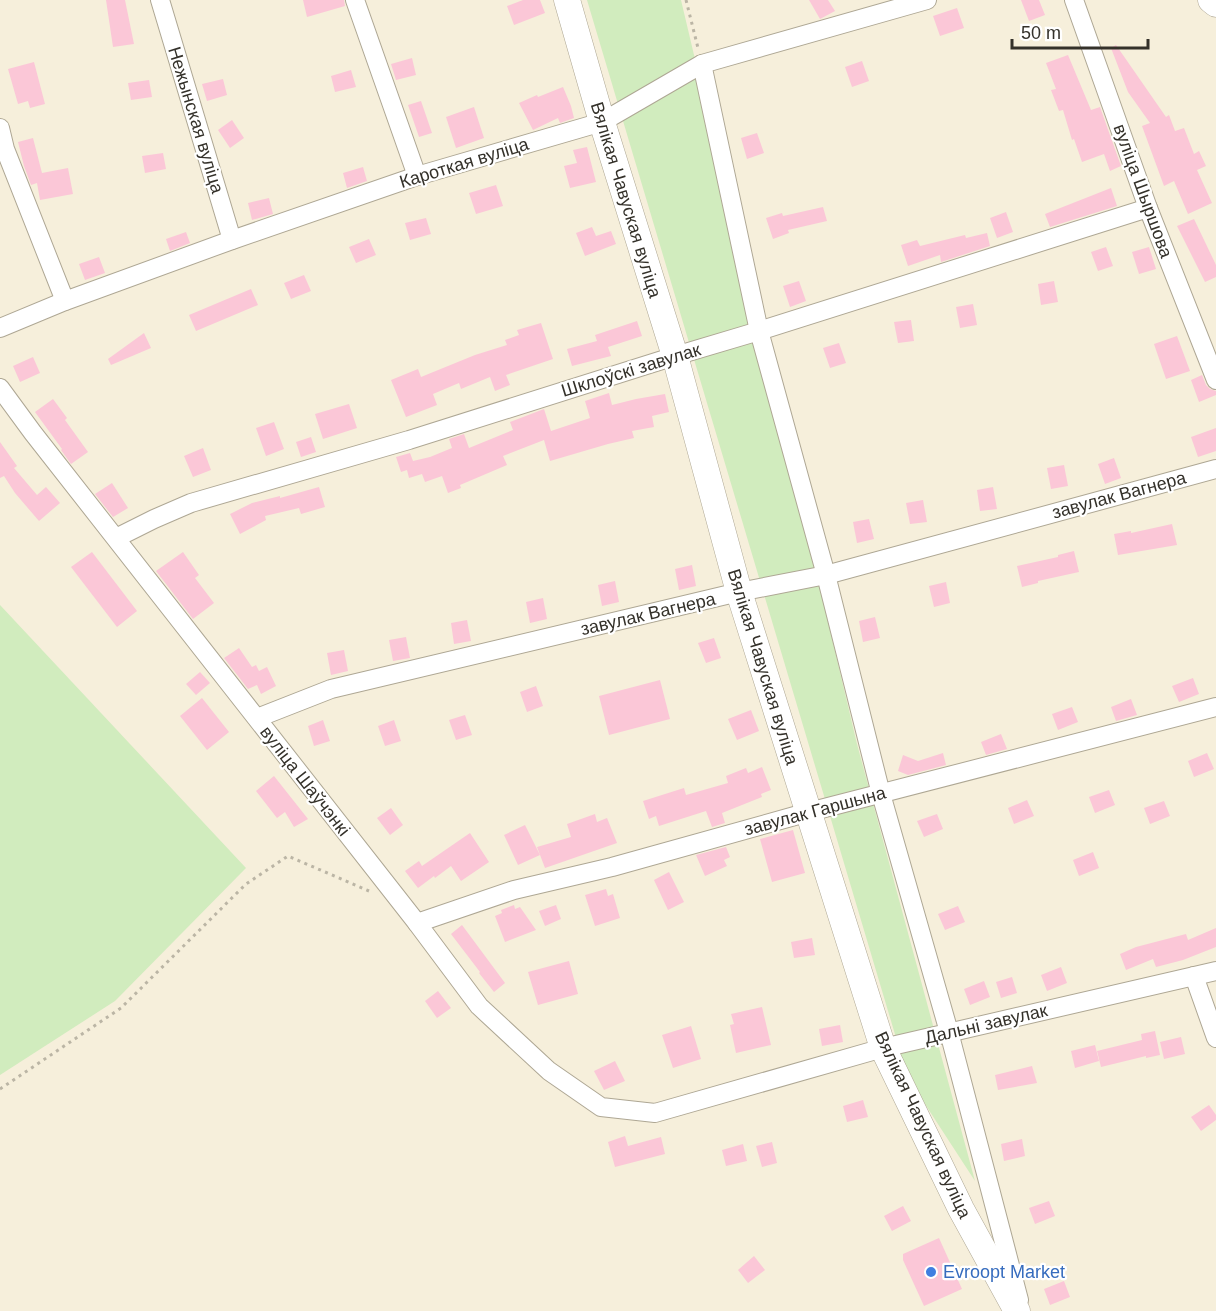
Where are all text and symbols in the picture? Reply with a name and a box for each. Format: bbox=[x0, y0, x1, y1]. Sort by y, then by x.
scale bar bbox=[1012, 12, 1148, 50]
text: 50 m bbox=[1021, 23, 1061, 43]
street label: Нежынская вуліца bbox=[164, 44, 228, 197]
street label: Вялікая Чавуская вуліца bbox=[587, 100, 666, 301]
street label: вуліца Шыршова bbox=[1110, 121, 1177, 262]
street label: Кароткая вуліца bbox=[397, 134, 532, 192]
street label: Шклоўскі завулак bbox=[559, 339, 703, 401]
street label: завулак Вагнера bbox=[1050, 467, 1189, 523]
street label: Вялікая Чавуская вуліца bbox=[724, 567, 803, 768]
street label: завулак Вагнера bbox=[579, 589, 718, 639]
street label: вуліца Шаўчэнкі bbox=[256, 722, 354, 840]
street label: завулак Гаршына bbox=[742, 782, 889, 839]
street label: Дальні завулак bbox=[923, 1000, 1049, 1048]
street label: Вялікая Чавуская вуліца bbox=[871, 1028, 976, 1222]
place label: Evroopt Market bbox=[943, 1262, 1065, 1282]
marker: Evroopt Market bbox=[924, 1265, 938, 1279]

